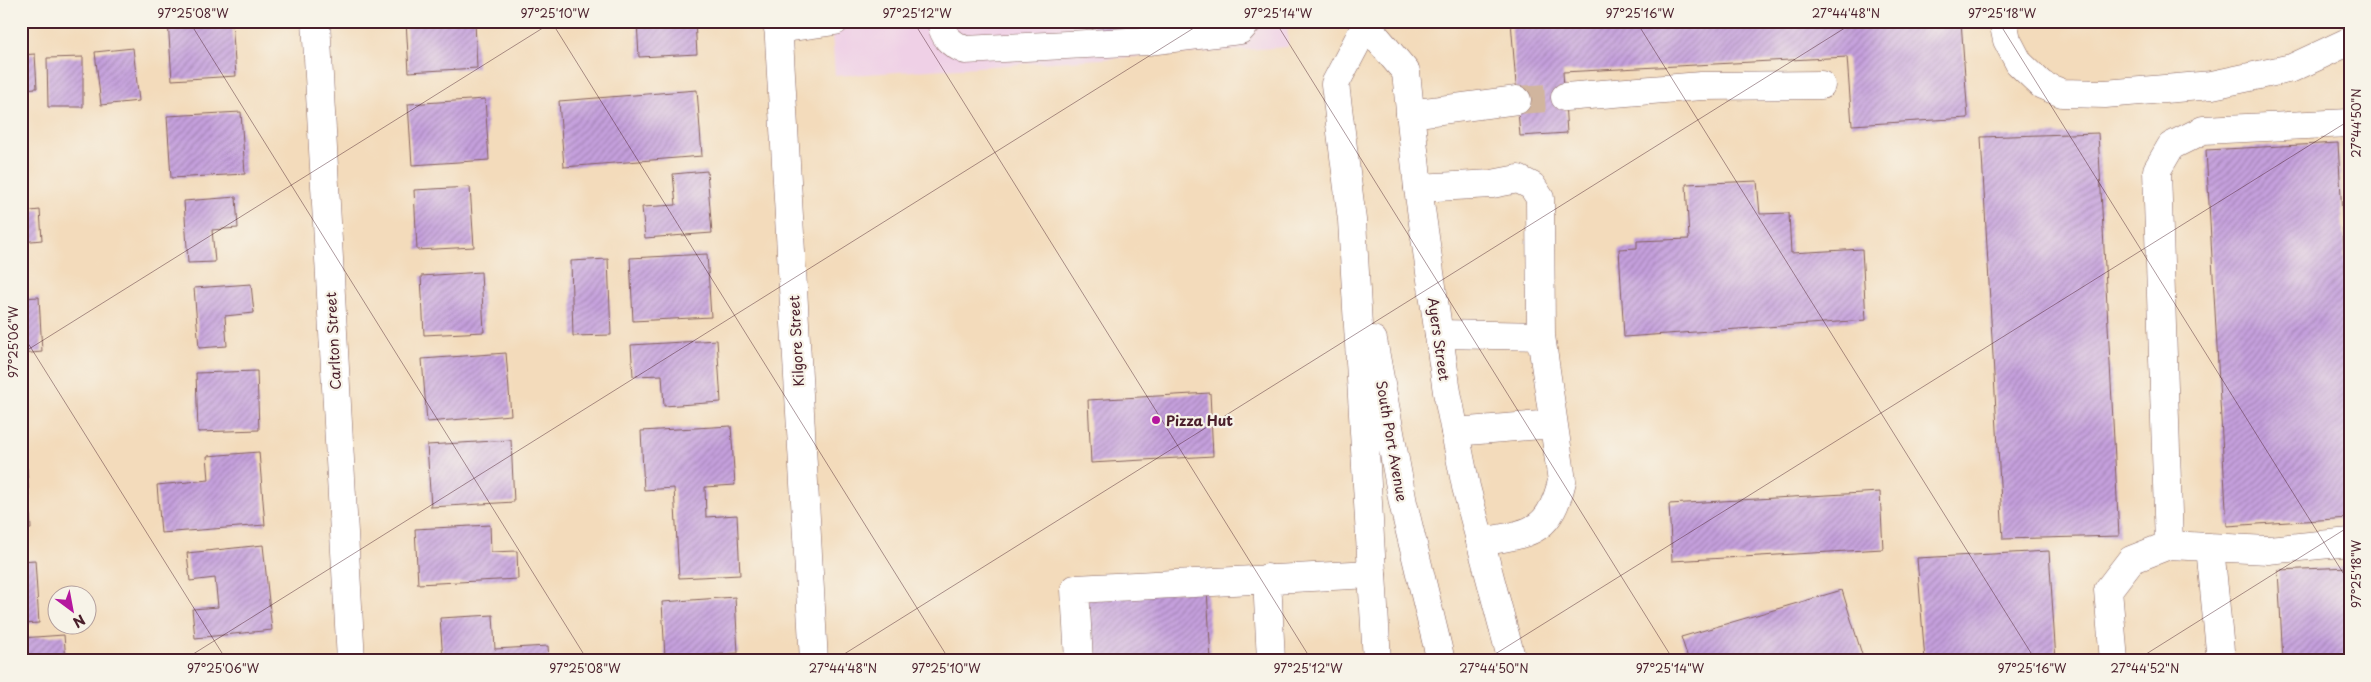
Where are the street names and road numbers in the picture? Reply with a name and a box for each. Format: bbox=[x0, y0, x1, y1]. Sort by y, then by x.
street label: Carlton Street bbox=[320, 291, 346, 390]
street label: Kilgore Street bbox=[783, 295, 809, 387]
street label: Ayers Street bbox=[1423, 296, 1455, 382]
street label: South Port Avenue bbox=[1371, 379, 1413, 503]

